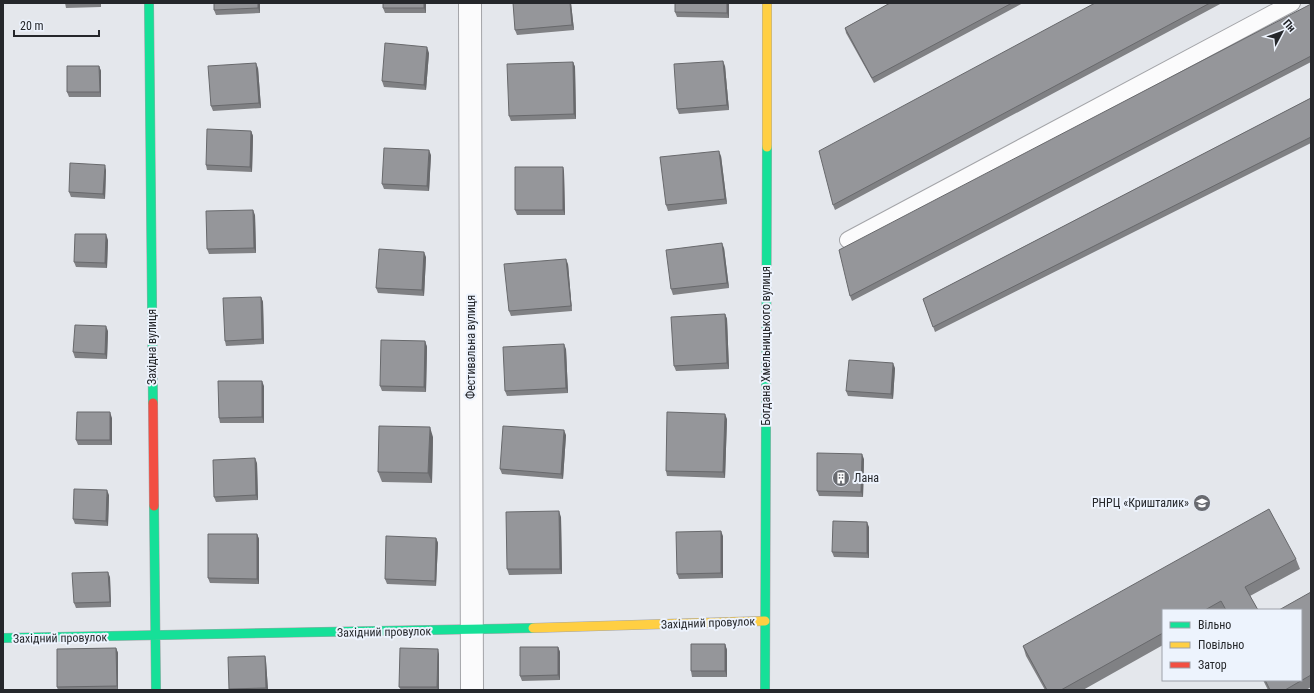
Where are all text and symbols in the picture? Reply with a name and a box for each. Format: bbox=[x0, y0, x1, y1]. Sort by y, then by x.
scale bar bbox=[14, 12, 99, 38]
north arrow bbox=[1262, 12, 1302, 52]
text: Пн bbox=[1280, 17, 1298, 35]
text: 20 m bbox=[20, 19, 44, 33]
street label: Богдана Хмельницького вулиця bbox=[759, 266, 773, 426]
street label: Фестивальна вулиця bbox=[464, 295, 478, 399]
street label: Західна вулиця bbox=[145, 309, 159, 385]
building icon: Лана bbox=[831, 468, 851, 488]
place label: Лана bbox=[854, 471, 879, 485]
school or university icon: РНРЦ «Кришталик» bbox=[1192, 493, 1212, 513]
place label: РНРЦ «Кришталик» bbox=[1092, 496, 1189, 510]
legend bbox=[1162, 609, 1302, 681]
street label: Західний провулок bbox=[661, 614, 756, 632]
text: Вільно bbox=[1198, 618, 1231, 632]
street label: Західний провулок bbox=[337, 624, 431, 640]
street label: Західний провулок bbox=[13, 630, 107, 646]
text: Повільно bbox=[1198, 638, 1244, 652]
text: Затор bbox=[1198, 658, 1227, 672]

